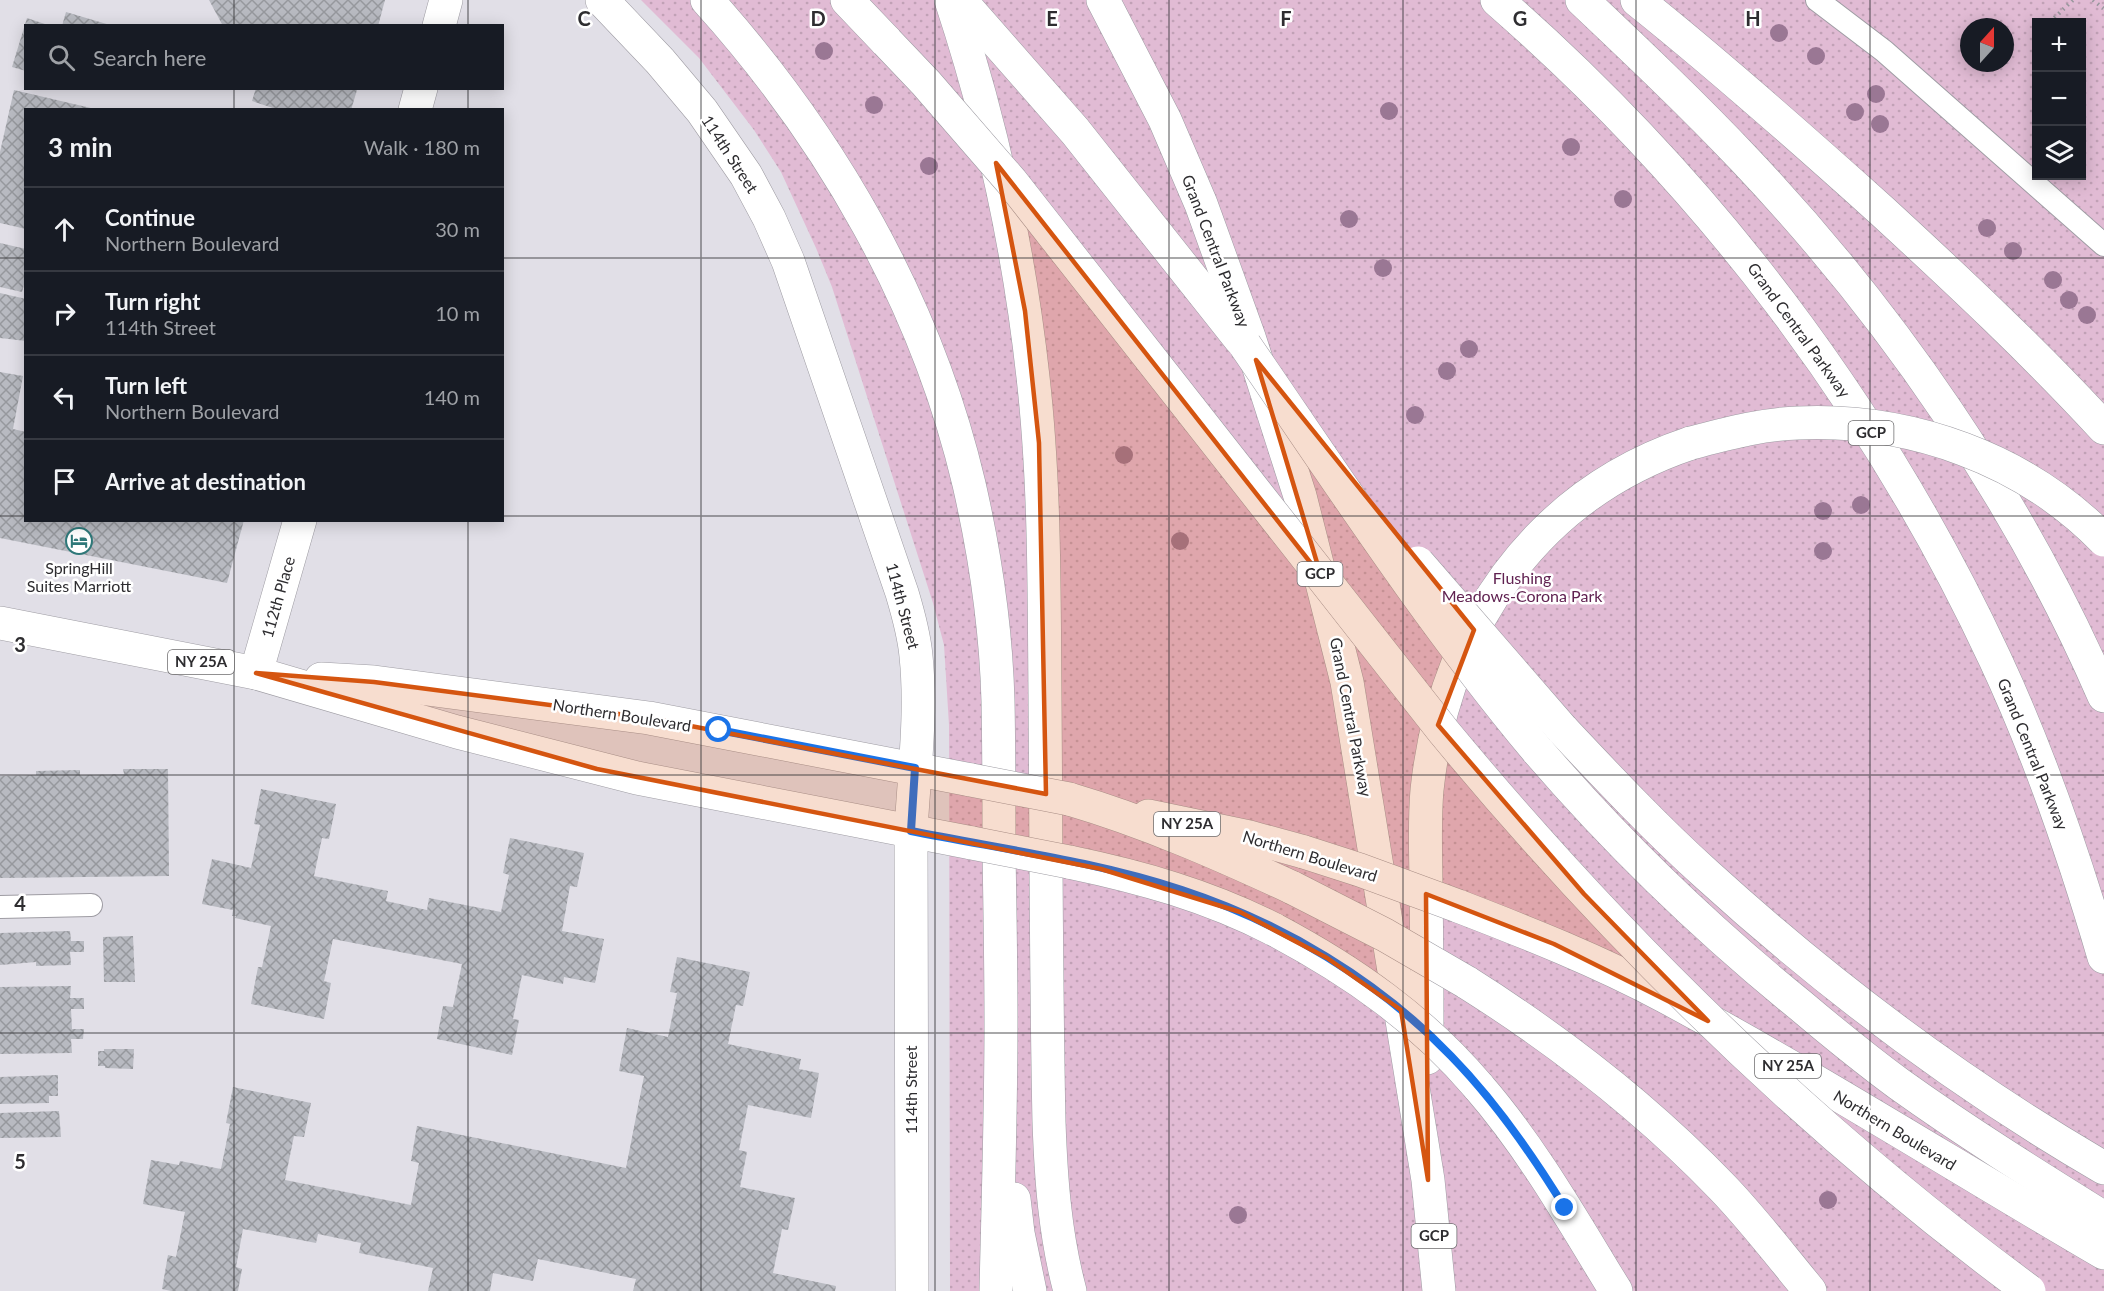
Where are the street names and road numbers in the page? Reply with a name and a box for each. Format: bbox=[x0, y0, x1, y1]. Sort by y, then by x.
street label: 114th Street bbox=[698, 111, 763, 196]
street label: Grand Central Parkway bbox=[1179, 172, 1255, 331]
street label: Grand Central Parkway bbox=[1744, 259, 1855, 401]
road number: GCP bbox=[1848, 421, 1894, 445]
street label: 112th Place bbox=[257, 554, 298, 640]
street label: 114th Street bbox=[883, 561, 924, 651]
road number: GCP bbox=[1298, 562, 1342, 586]
street label: Grand Central Parkway bbox=[1327, 636, 1376, 799]
road number: NY 25A bbox=[168, 650, 234, 674]
street label: Grand Central Parkway bbox=[1994, 675, 2073, 833]
street label: Northern Boulevard bbox=[552, 694, 693, 735]
road number: NY 25A bbox=[1154, 812, 1220, 836]
street label: Northern Boulevard bbox=[1241, 826, 1380, 885]
street label: 114th Street bbox=[901, 1045, 920, 1134]
road number: NY 25A bbox=[1755, 1054, 1821, 1078]
street label: Northern Boulevard bbox=[1831, 1085, 1960, 1174]
road number: GCP bbox=[1412, 1224, 1456, 1248]

